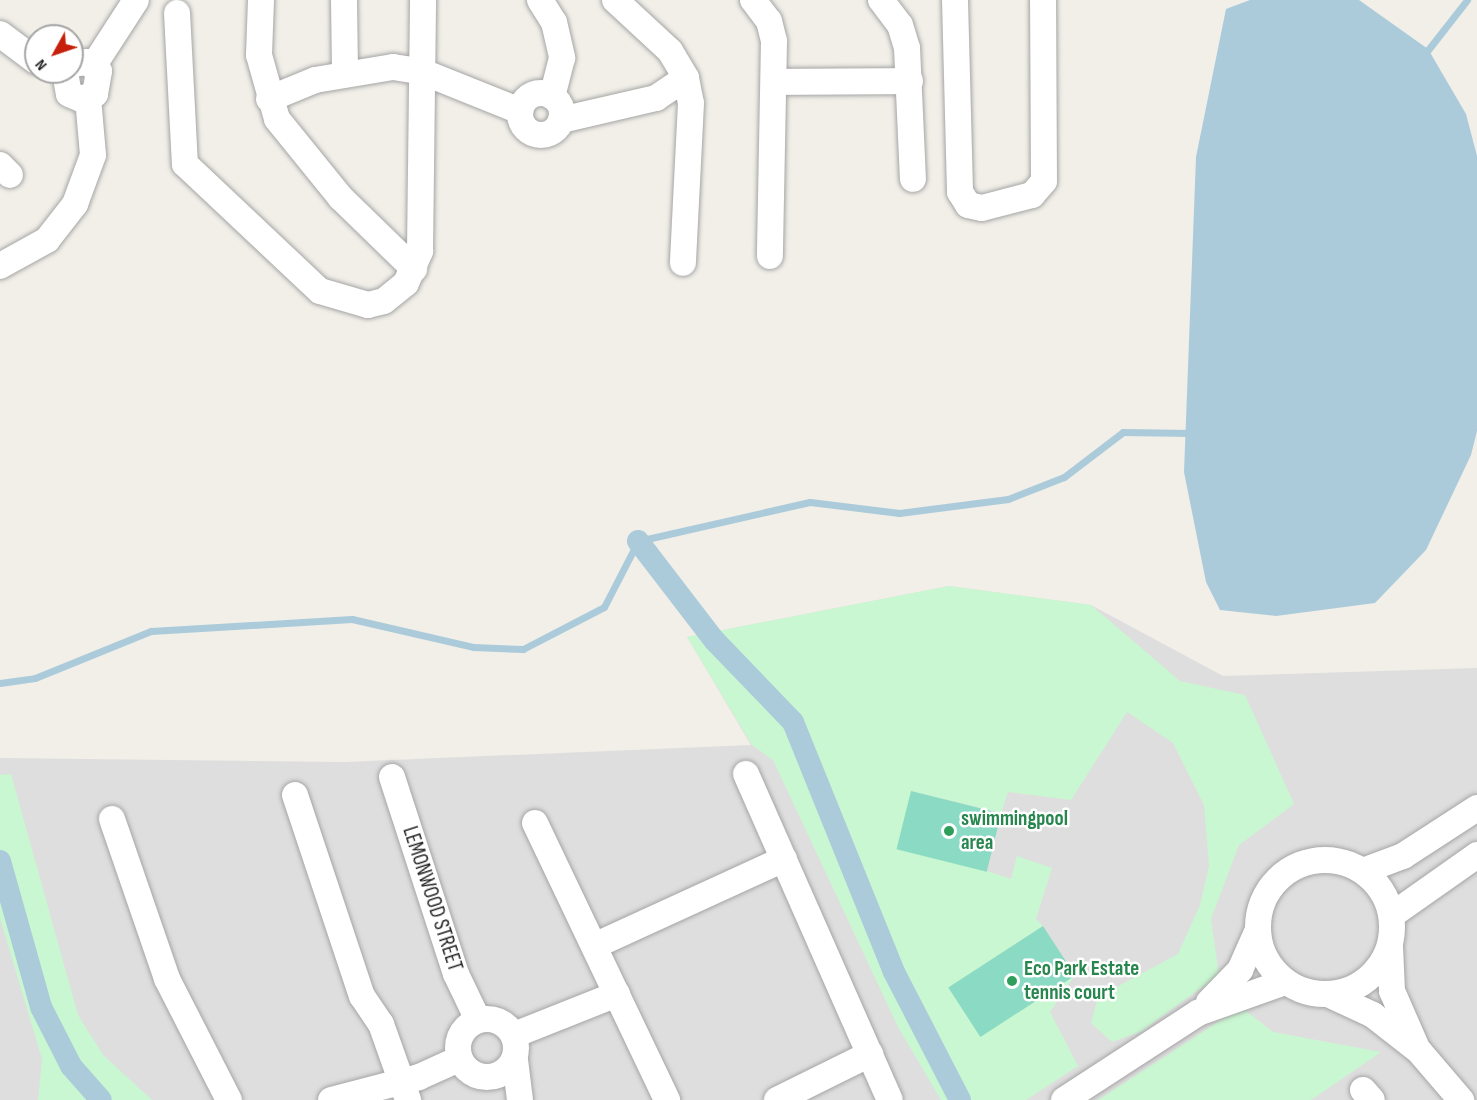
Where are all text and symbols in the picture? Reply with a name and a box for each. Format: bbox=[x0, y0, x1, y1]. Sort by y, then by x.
north arrow bbox=[24, 24, 84, 84]
text: N bbox=[31, 55, 51, 74]
place label: swimmingpool area bbox=[961, 806, 1068, 856]
street label: LEMONWOOD STREET bbox=[397, 823, 467, 975]
marker: swimmingpool area bbox=[942, 824, 956, 838]
place label: Eco Park Estate tennis court bbox=[1024, 956, 1139, 1006]
marker: Eco Park Estate tennis court bbox=[1005, 974, 1019, 988]

